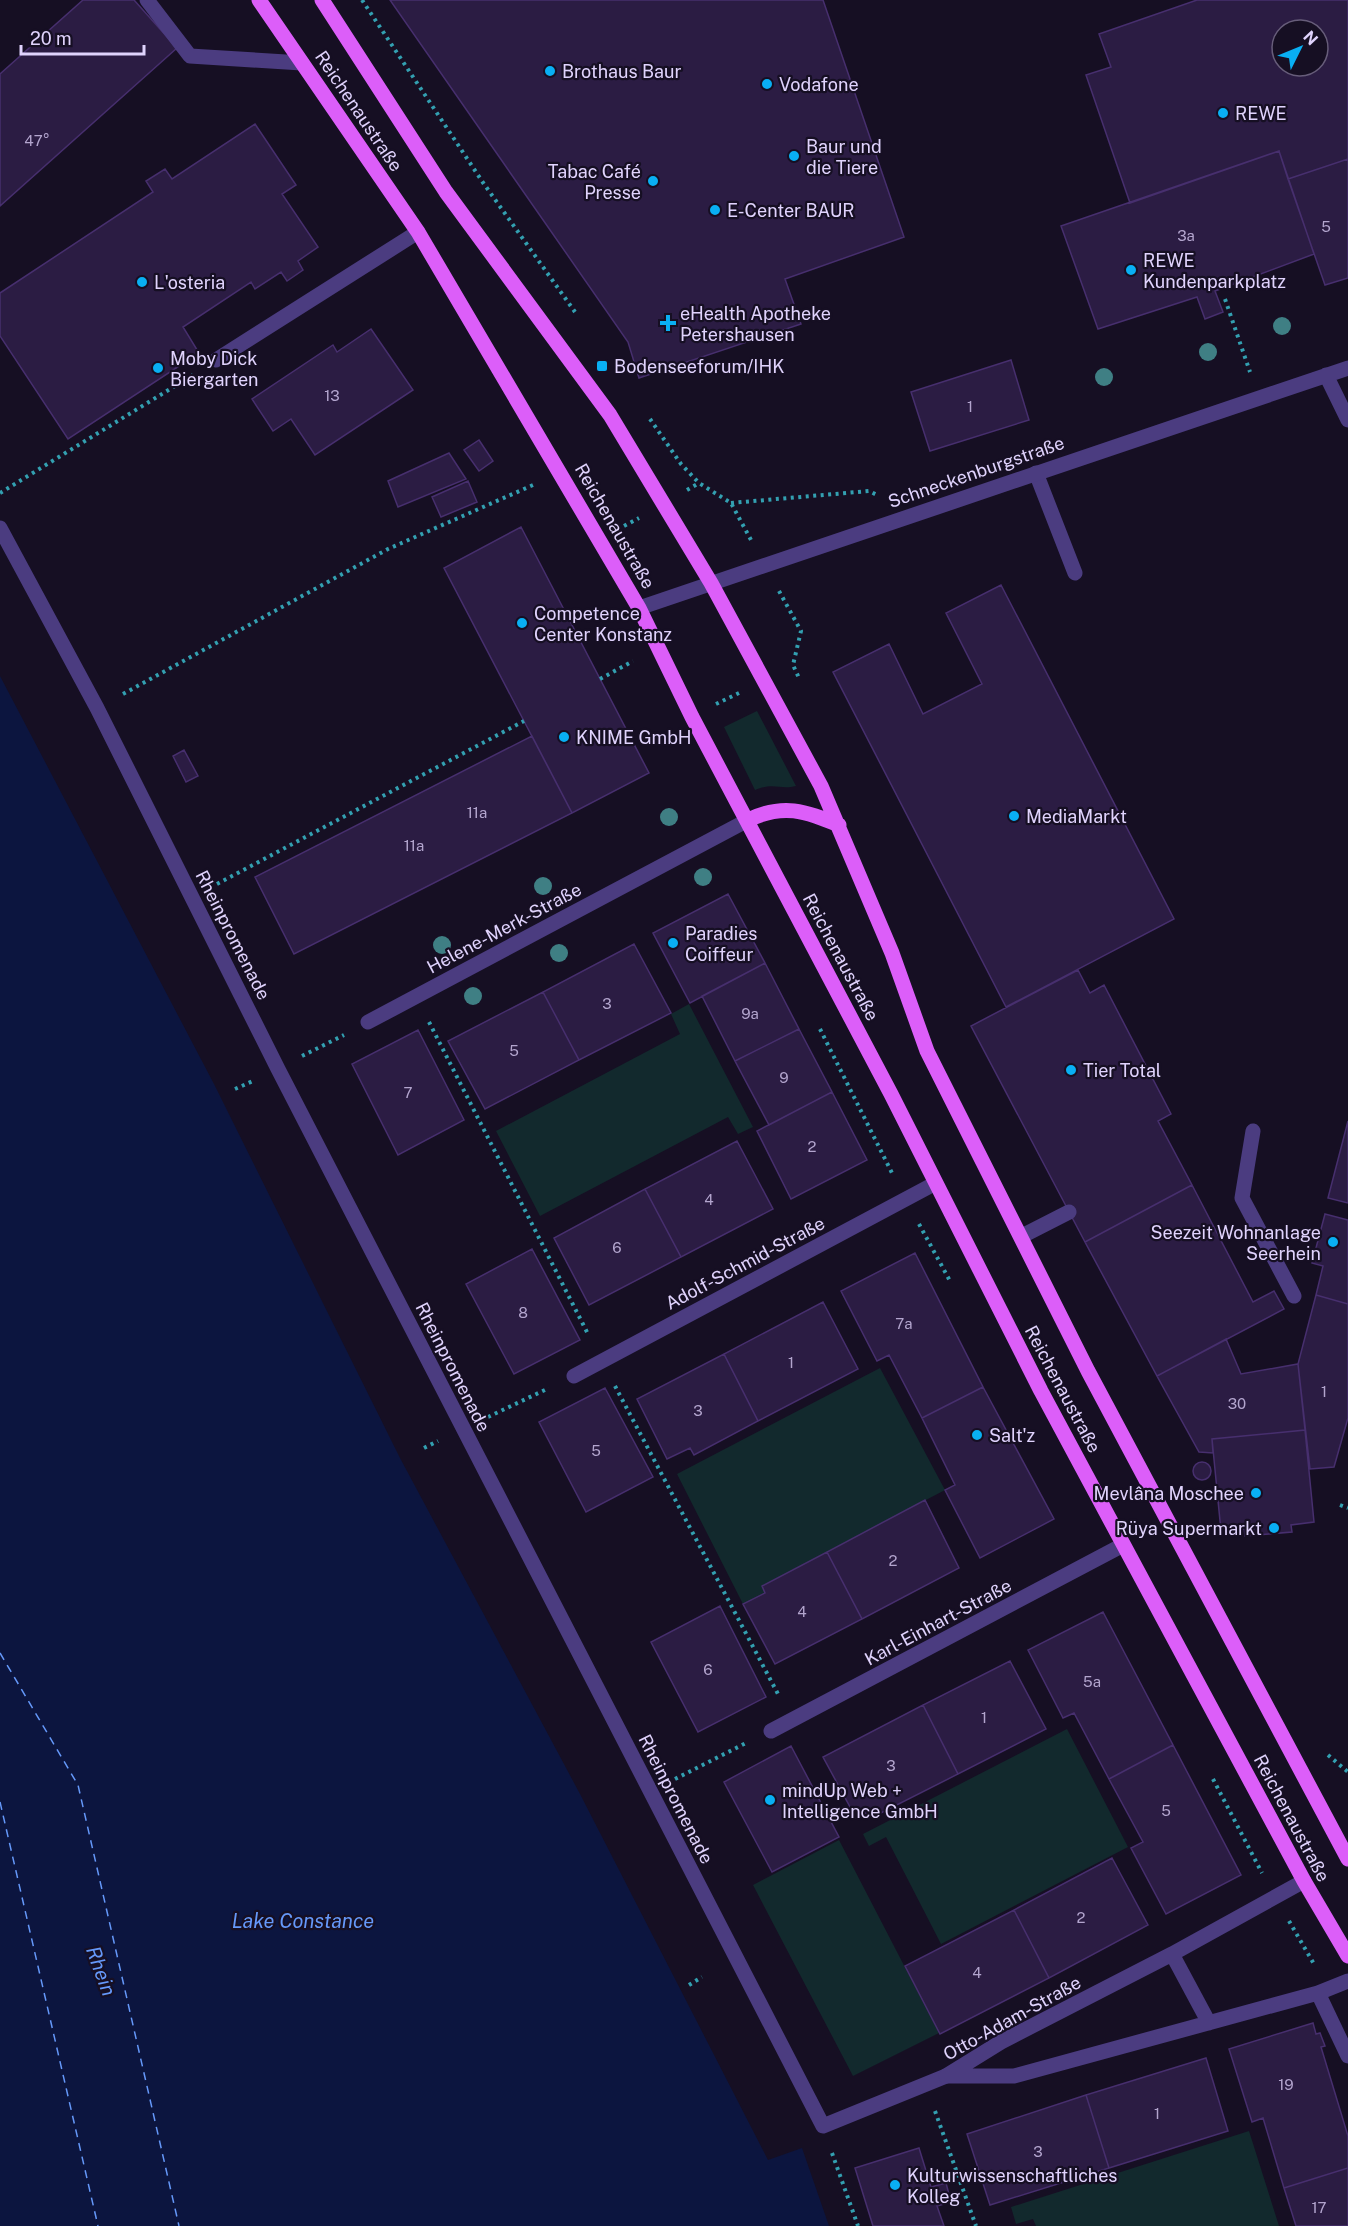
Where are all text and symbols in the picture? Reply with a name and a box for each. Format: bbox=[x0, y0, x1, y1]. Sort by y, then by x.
scale bar bbox=[21, 18, 144, 56]
north arrow bbox=[1270, 18, 1330, 78]
text: N bbox=[1299, 27, 1322, 49]
text: 20 m bbox=[30, 28, 72, 49]
street label: Reichenaustraße bbox=[311, 47, 407, 175]
place label: Brothaus Baur bbox=[562, 61, 682, 82]
marker: Brothaus Baur bbox=[543, 64, 557, 78]
place label: Vodafone bbox=[779, 74, 859, 95]
marker: Vodafone bbox=[760, 77, 774, 91]
place label: REWE bbox=[1235, 103, 1287, 124]
marker: REWE bbox=[1216, 106, 1230, 120]
house number: 47° bbox=[24, 132, 50, 149]
place label: Baur und die Tiere bbox=[806, 136, 882, 178]
marker: Baur und die Tiere bbox=[787, 149, 801, 163]
place label: Tabac Café Presse bbox=[548, 161, 641, 203]
marker: Tabac Café Presse bbox=[646, 174, 660, 188]
place label: E-Center BAUR bbox=[727, 200, 854, 221]
marker: E-Center BAUR bbox=[708, 203, 722, 217]
house number: 5 bbox=[1321, 218, 1331, 235]
house number: 3a bbox=[1177, 227, 1195, 244]
place label: REWE Kundenparkplatz bbox=[1143, 250, 1286, 292]
marker: REWE Kundenparkplatz bbox=[1124, 263, 1138, 277]
place label: L'osteria bbox=[154, 272, 225, 293]
marker: L'osteria bbox=[135, 275, 149, 289]
place label: eHealth Apotheke Petershausen bbox=[680, 303, 831, 345]
marker: eHealth Apotheke Petershausen bbox=[661, 316, 675, 330]
place label: Moby Dick Biergarten bbox=[170, 348, 258, 390]
place label: Bodenseeforum/IHK bbox=[614, 356, 785, 377]
marker: Bodenseeforum/IHK bbox=[595, 359, 609, 373]
marker: Moby Dick Biergarten bbox=[151, 361, 165, 375]
house number: 13 bbox=[324, 387, 340, 404]
house number: 1 bbox=[967, 398, 973, 415]
street label: Schneckenburgstraße bbox=[885, 432, 1067, 512]
street label: Reichenaustraße bbox=[571, 460, 659, 592]
place label: Competence Center Konstanz bbox=[534, 603, 672, 645]
marker: Competence Center Konstanz bbox=[515, 616, 529, 630]
place label: KNIME GmbH bbox=[576, 727, 692, 748]
marker: KNIME GmbH bbox=[557, 730, 571, 744]
house number: 11a bbox=[467, 804, 487, 821]
place label: MediaMarkt bbox=[1026, 806, 1127, 827]
marker: MediaMarkt bbox=[1007, 809, 1021, 823]
house number: 11a bbox=[404, 837, 424, 854]
street label: Rheinpromenade bbox=[191, 867, 275, 1003]
street label: Helene-Merk-Straße bbox=[423, 878, 585, 978]
street label: Reichenaustraße bbox=[799, 890, 883, 1024]
place label: Paradies Coiffeur bbox=[685, 923, 757, 965]
marker: Paradies Coiffeur bbox=[666, 936, 680, 950]
house number: 3 bbox=[602, 995, 612, 1012]
house number: 9a bbox=[741, 1005, 759, 1022]
house number: 5 bbox=[509, 1042, 519, 1059]
place label: Tier Total bbox=[1083, 1060, 1161, 1081]
marker: Tier Total bbox=[1064, 1063, 1078, 1077]
house number: 9 bbox=[779, 1069, 789, 1086]
house number: 7 bbox=[403, 1084, 413, 1101]
house number: 2 bbox=[808, 1138, 817, 1155]
house number: 4 bbox=[704, 1191, 714, 1208]
street label: Adolf-Schmid-Straße bbox=[662, 1212, 828, 1314]
place label: Seezeit Wohnanlage Seerhein bbox=[1151, 1222, 1321, 1264]
marker: Seezeit Wohnanlage Seerhein bbox=[1326, 1235, 1340, 1249]
house number: 6 bbox=[612, 1239, 622, 1256]
street label: Rheinpromenade bbox=[411, 1299, 495, 1435]
house number: 8 bbox=[518, 1304, 528, 1321]
house number: 7a bbox=[895, 1315, 913, 1332]
street label: Reichenaustraße bbox=[1021, 1322, 1105, 1456]
house number: 1 bbox=[788, 1354, 794, 1371]
house number: 1 bbox=[1321, 1383, 1327, 1400]
house number: 30 bbox=[1228, 1395, 1246, 1412]
house number: 3 bbox=[693, 1402, 703, 1419]
place label: Salt'z bbox=[989, 1425, 1035, 1446]
marker: Salt'z bbox=[970, 1428, 984, 1442]
house number: 5 bbox=[591, 1442, 601, 1459]
place label: Mevlâna Moschee bbox=[1094, 1483, 1244, 1504]
marker: Mevlâna Moschee bbox=[1249, 1486, 1263, 1500]
place label: Rüya Supermarkt bbox=[1116, 1518, 1262, 1539]
marker: Rüya Supermarkt bbox=[1267, 1521, 1281, 1535]
house number: 2 bbox=[889, 1552, 898, 1569]
street label: Karl-Einhart-Straße bbox=[861, 1574, 1015, 1670]
house number: 4 bbox=[797, 1603, 807, 1620]
house number: 6 bbox=[703, 1661, 713, 1678]
house number: 5a bbox=[1083, 1673, 1101, 1690]
house number: 1 bbox=[981, 1709, 987, 1726]
street label: Rheinpromenade bbox=[634, 1731, 718, 1867]
street label: Reichenaustraße bbox=[1250, 1751, 1334, 1885]
house number: 3 bbox=[886, 1757, 896, 1774]
place label: mindUp Web + Intelligence GmbH bbox=[782, 1780, 938, 1822]
marker: mindUp Web + Intelligence GmbH bbox=[763, 1793, 777, 1807]
house number: 5 bbox=[1161, 1802, 1171, 1819]
water label: Lake Constance bbox=[232, 1909, 374, 1933]
house number: 2 bbox=[1077, 1909, 1086, 1926]
water label: Rhein bbox=[81, 1943, 121, 1999]
house number: 4 bbox=[972, 1964, 982, 1981]
street label: Otto-Adam-Straße bbox=[940, 1971, 1084, 2065]
house number: 19 bbox=[1278, 2076, 1294, 2093]
house number: 1 bbox=[1154, 2105, 1160, 2122]
house number: 3 bbox=[1033, 2143, 1043, 2160]
place label: Kulturwissenschaftliches Kolleg bbox=[907, 2165, 1117, 2207]
marker: Kulturwissenschaftliches Kolleg bbox=[888, 2178, 902, 2192]
house number: 17 bbox=[1311, 2199, 1327, 2216]

